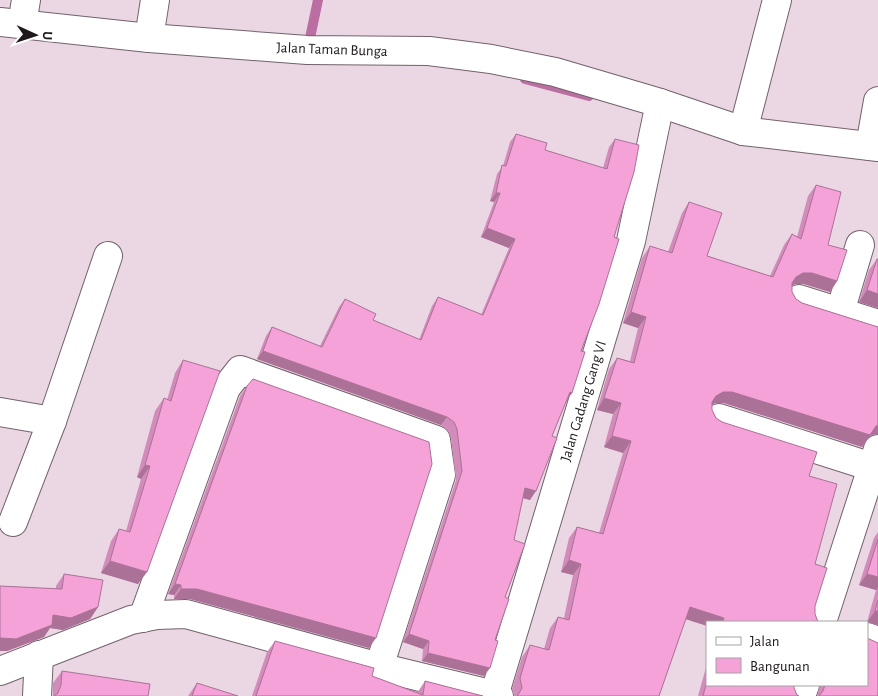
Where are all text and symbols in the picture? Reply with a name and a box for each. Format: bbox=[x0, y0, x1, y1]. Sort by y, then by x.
north arrow bbox=[10, 10, 60, 60]
text: U bbox=[40, 31, 54, 41]
street label: Jalan Taman Bunga bbox=[276, 40, 388, 59]
street label: Jalan Gadang Gang VI bbox=[558, 339, 609, 463]
legend bbox=[706, 621, 868, 686]
text: Jalan bbox=[750, 634, 780, 649]
text: Bangunan bbox=[750, 659, 810, 674]

